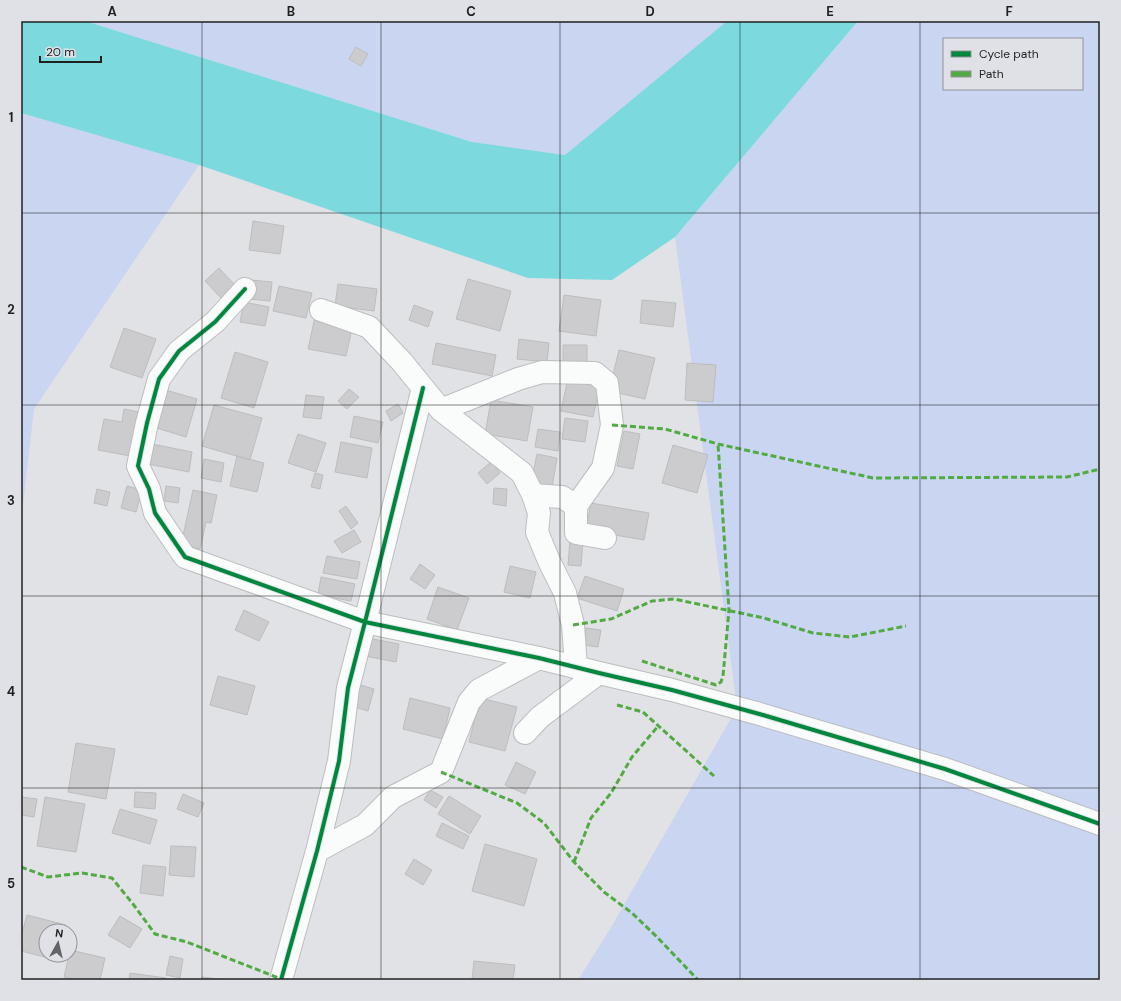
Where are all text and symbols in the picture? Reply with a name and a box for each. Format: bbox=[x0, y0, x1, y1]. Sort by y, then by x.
text: A bbox=[107, 3, 117, 20]
text: B bbox=[287, 3, 295, 20]
text: C bbox=[466, 3, 476, 20]
text: D bbox=[645, 3, 655, 20]
text: E bbox=[826, 3, 834, 20]
text: F bbox=[1005, 3, 1013, 20]
scale bar bbox=[40, 38, 101, 64]
legend bbox=[943, 38, 1083, 90]
text: 20 m bbox=[46, 44, 75, 60]
text: Cycle path bbox=[979, 46, 1039, 62]
text: Path bbox=[979, 66, 1004, 82]
text: 1 bbox=[9, 109, 13, 126]
text: 2 bbox=[7, 301, 15, 318]
text: 3 bbox=[7, 492, 15, 509]
text: 4 bbox=[7, 683, 15, 700]
text: 5 bbox=[7, 875, 15, 892]
north arrow bbox=[38, 923, 78, 963]
text: N bbox=[54, 926, 64, 941]

